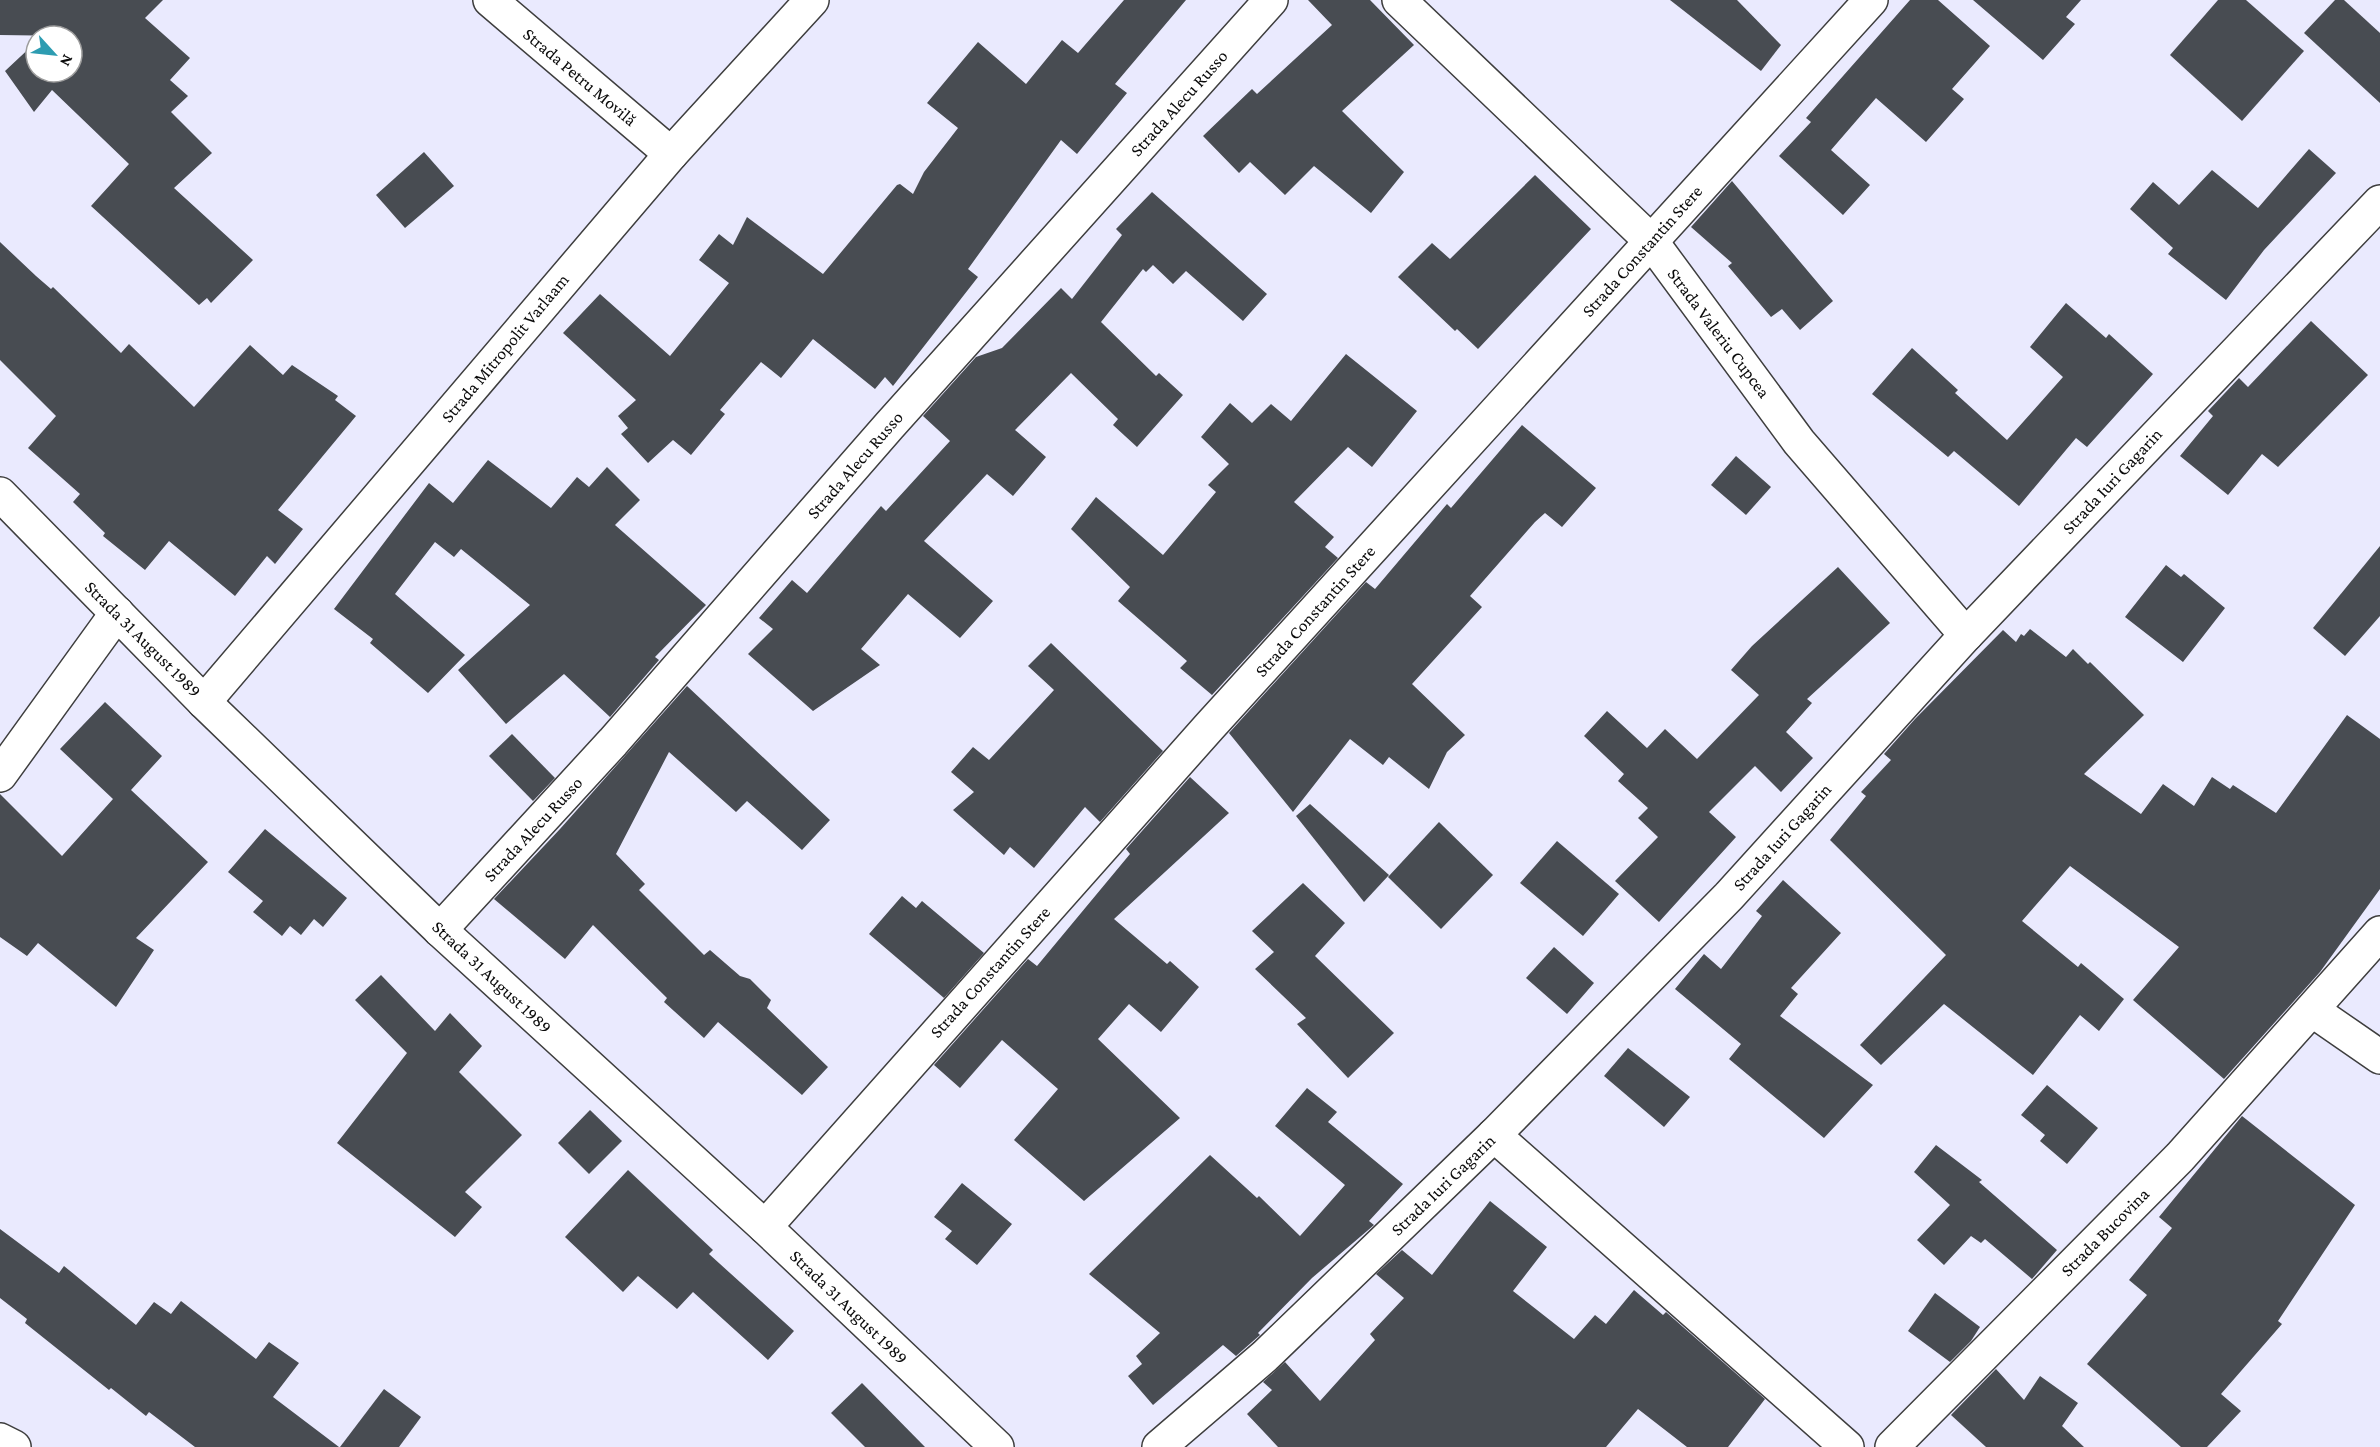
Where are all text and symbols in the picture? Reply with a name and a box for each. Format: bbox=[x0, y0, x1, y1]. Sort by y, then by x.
north arrow bbox=[24, 24, 84, 84]
street label: Strada Petru Movilă bbox=[519, 24, 641, 130]
street label: Strada Alecu Russo bbox=[1126, 46, 1232, 160]
text: N bbox=[57, 52, 77, 69]
street label: Strada Constantin Stere bbox=[1578, 181, 1706, 321]
street label: Strada Valeriu Cupcea bbox=[1664, 264, 1774, 402]
street label: Strada Mitropolit Varlaam bbox=[437, 269, 573, 426]
street label: Strada Alecu Russo bbox=[803, 407, 907, 523]
street label: Strada Iuri Gagarin bbox=[2058, 424, 2166, 538]
street label: Strada Constantin Stere bbox=[1251, 541, 1379, 681]
street label: Strada 31 August 1989 bbox=[81, 577, 205, 701]
street label: Strada Alecu Russo bbox=[479, 773, 587, 885]
street label: Strada Iuri Gagarin bbox=[1729, 779, 1835, 895]
street label: Strada Constantin Stere bbox=[926, 902, 1054, 1042]
street label: Strada 31 August 1989 bbox=[428, 917, 556, 1037]
street label: Strada Iuri Gagarin bbox=[1387, 1130, 1499, 1240]
street label: Strada Bucovina bbox=[2057, 1184, 2153, 1280]
street label: Strada 31 August 1989 bbox=[786, 1246, 912, 1368]

